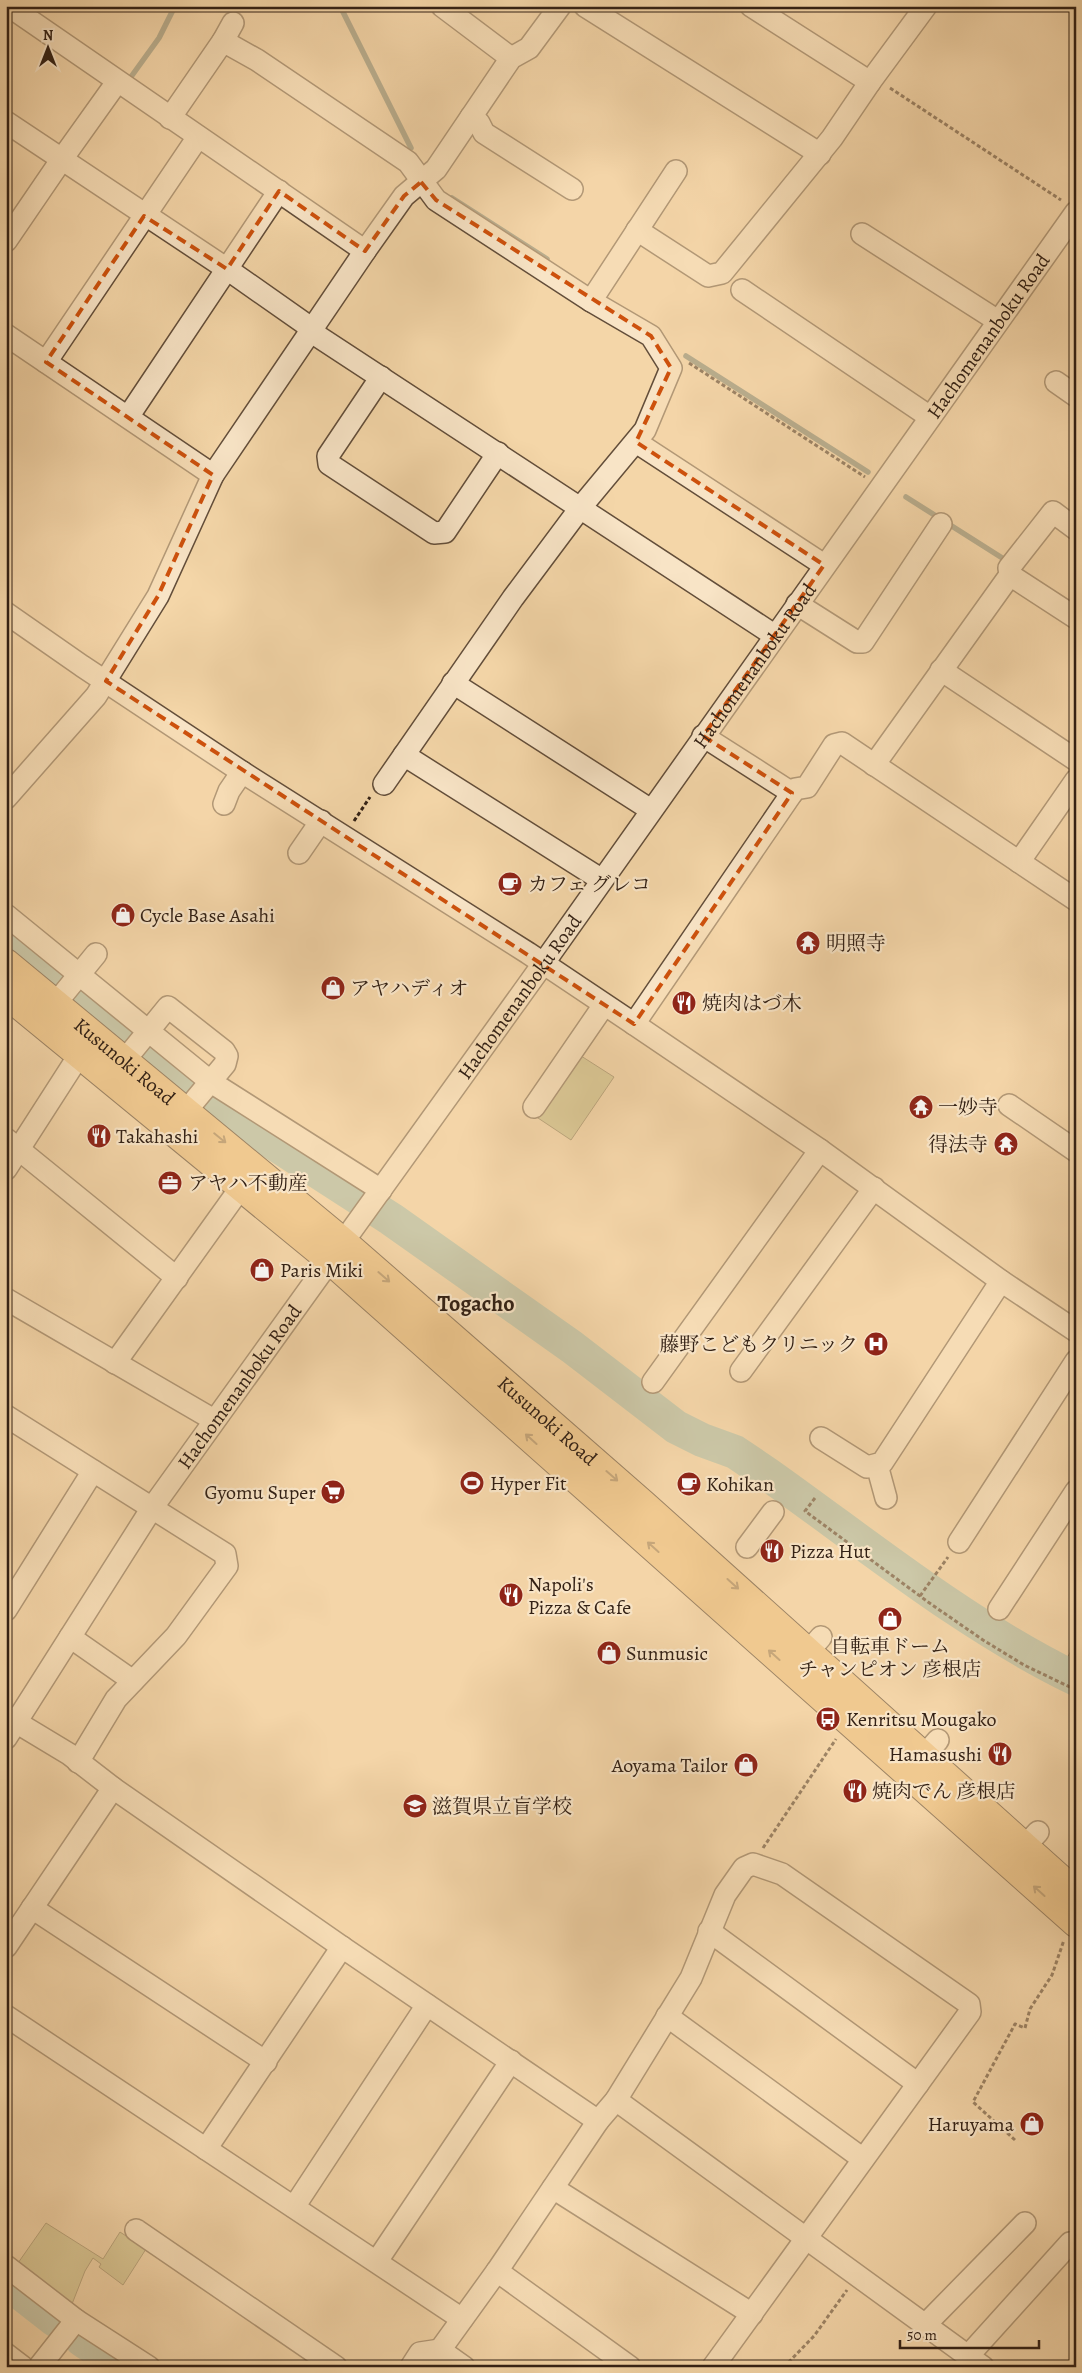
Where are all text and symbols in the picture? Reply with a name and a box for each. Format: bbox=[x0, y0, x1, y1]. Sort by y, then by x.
north arrow bbox=[22, 22, 72, 72]
text: N bbox=[43, 26, 53, 45]
street label: Hachomenanboku Road bbox=[920, 248, 1056, 424]
street label: Hachomenanboku Road bbox=[687, 577, 822, 754]
cafe icon: カフェ グレコ bbox=[497, 871, 523, 897]
place label: カフェ グレコ bbox=[528, 871, 651, 898]
shop icon: Cycle Base Asahi bbox=[110, 902, 136, 928]
place label: Cycle Base Asahi bbox=[140, 902, 275, 929]
street label: Hachomenanboku Road bbox=[451, 909, 588, 1084]
temple icon: 明照寺 bbox=[795, 930, 821, 956]
place label: 明照寺 bbox=[826, 930, 886, 957]
shop icon: アヤハディオ bbox=[320, 975, 346, 1001]
place label: アヤハディオ bbox=[350, 975, 468, 1002]
restaurant icon: 焼肉はづ木 bbox=[671, 990, 697, 1016]
place label: 焼肉はづ木 bbox=[702, 990, 802, 1017]
street label: Kusunoki Road bbox=[68, 1011, 181, 1111]
temple icon: 一妙寺 bbox=[908, 1094, 934, 1120]
place label: 一妙寺 bbox=[938, 1094, 998, 1121]
restaurant icon: Takahashi bbox=[86, 1123, 112, 1149]
place label: Takahashi bbox=[116, 1123, 198, 1150]
place label: 得法寺 bbox=[928, 1131, 988, 1158]
temple icon: 得法寺 bbox=[993, 1131, 1019, 1157]
one-way arrow bbox=[213, 1133, 226, 1144]
office icon: アヤハ不動産 bbox=[157, 1170, 183, 1196]
place label: アヤハ不動産 bbox=[188, 1170, 308, 1197]
shop icon: Paris Miki bbox=[249, 1257, 275, 1283]
place label: Paris Miki bbox=[280, 1257, 363, 1284]
one-way arrow bbox=[377, 1272, 390, 1283]
district label: Togacho bbox=[437, 1289, 515, 1319]
street label: Hachomenanboku Road bbox=[171, 1299, 308, 1474]
place label: 藤野こどもクリニック bbox=[659, 1331, 858, 1358]
hospital icon: 藤野こどもクリニック bbox=[863, 1331, 889, 1357]
street label: Kusunoki Road bbox=[492, 1370, 603, 1472]
one-way arrow bbox=[525, 1433, 538, 1445]
sports icon: Hyper Fit bbox=[459, 1470, 485, 1496]
place label: Hyper Fit bbox=[490, 1470, 567, 1497]
one-way arrow bbox=[605, 1470, 618, 1482]
cafe icon: Kohikan bbox=[676, 1471, 702, 1497]
place label: Kohikan bbox=[706, 1471, 774, 1498]
place label: Gyomu Super bbox=[204, 1479, 316, 1506]
supermarket icon: Gyomu Super bbox=[320, 1479, 346, 1505]
restaurant icon: Pizza Hut bbox=[759, 1538, 785, 1564]
place label: Pizza Hut bbox=[790, 1538, 871, 1565]
one-way arrow bbox=[646, 1541, 659, 1553]
place label: Napoli's Pizza & Cafe bbox=[528, 1571, 631, 1621]
one-way arrow bbox=[727, 1578, 740, 1590]
restaurant icon: Napoli's Pizza & Cafe bbox=[498, 1582, 524, 1608]
shop icon: 自転車ドーム チャンピオン 彦根店 bbox=[877, 1606, 903, 1632]
place label: 自転車ドーム チャンピオン 彦根店 bbox=[798, 1633, 982, 1683]
shop icon: Sunmusic bbox=[596, 1640, 622, 1666]
place label: Sunmusic bbox=[626, 1640, 708, 1667]
one-way arrow bbox=[768, 1649, 781, 1661]
bus stop icon: Kenritsu Mougako bbox=[815, 1706, 841, 1732]
place label: Kenritsu Mougako bbox=[846, 1706, 997, 1733]
place label: Hamasushi bbox=[889, 1741, 982, 1768]
restaurant icon: Hamasushi bbox=[987, 1741, 1013, 1767]
place label: Aoyama Tailor bbox=[611, 1752, 728, 1779]
shop icon: Aoyama Tailor bbox=[733, 1752, 759, 1778]
restaurant icon: 焼肉でん 彦根店 bbox=[842, 1778, 868, 1804]
place label: 焼肉でん 彦根店 bbox=[872, 1778, 1016, 1805]
school or university icon: 滋賀県立盲学校 bbox=[402, 1793, 428, 1819]
place label: 滋賀県立盲学校 bbox=[432, 1793, 572, 1820]
one-way arrow bbox=[1033, 1885, 1046, 1897]
place label: Haruyama bbox=[928, 2111, 1015, 2138]
shop icon: Haruyama bbox=[1019, 2111, 1045, 2137]
scale bar bbox=[900, 2318, 1038, 2350]
text: 50 m bbox=[907, 2325, 937, 2345]

